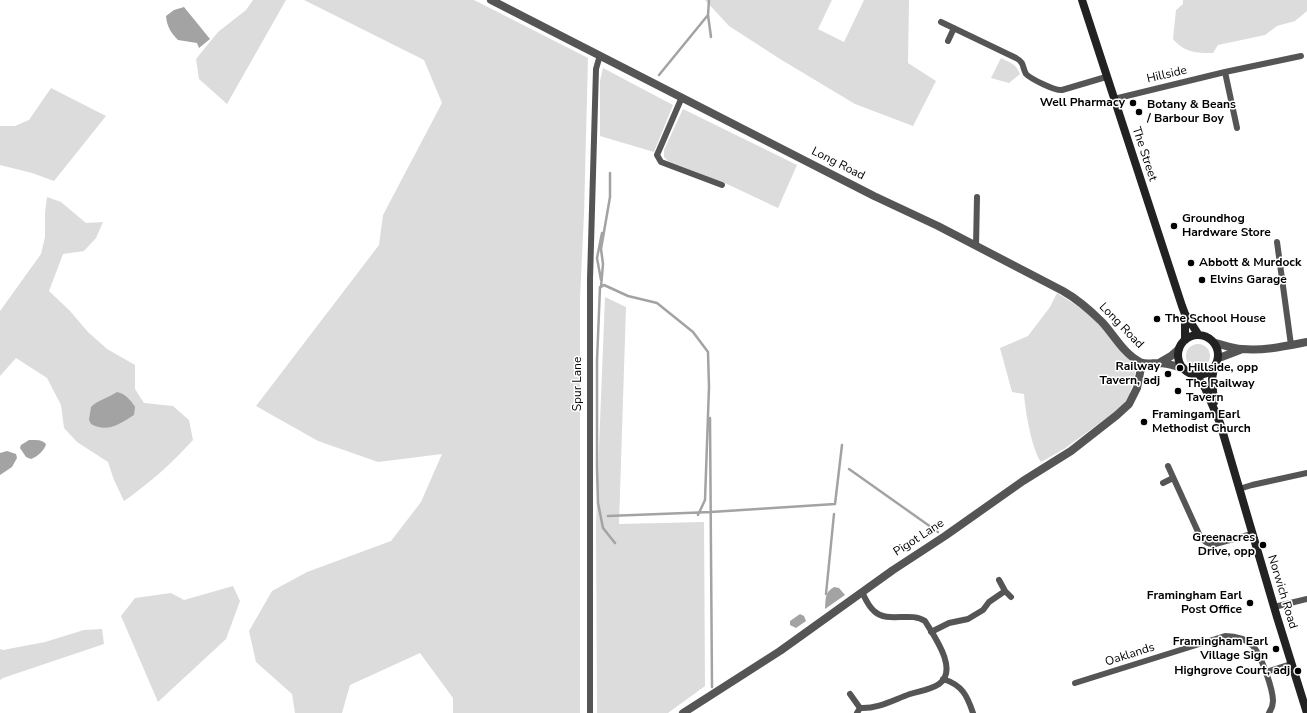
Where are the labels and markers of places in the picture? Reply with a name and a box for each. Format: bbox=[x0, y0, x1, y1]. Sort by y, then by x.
place label: Well Pharmacy bbox=[1040, 96, 1125, 110]
marker: Well Pharmacy bbox=[1128, 98, 1138, 108]
place label: Botany & Beans / Barbour Boy bbox=[1147, 98, 1236, 126]
marker: Botany & Beans / Barbour Boy bbox=[1134, 107, 1144, 117]
place label: Groundhog Hardware Store bbox=[1182, 212, 1271, 240]
marker: Groundhog Hardware Store bbox=[1169, 221, 1179, 231]
place label: Abbott & Murdock bbox=[1199, 256, 1301, 270]
marker: Abbott & Murdock bbox=[1186, 258, 1196, 268]
place label: Elvins Garage bbox=[1210, 273, 1287, 287]
marker: Elvins Garage bbox=[1197, 275, 1207, 285]
place label: The School House bbox=[1165, 312, 1266, 326]
marker: The School House bbox=[1152, 314, 1162, 324]
place label: Railway Tavern, adj bbox=[1099, 360, 1160, 388]
place label: Hillside, opp bbox=[1188, 361, 1258, 375]
marker: Hillside, opp bbox=[1175, 363, 1185, 373]
marker: Railway Tavern, adj bbox=[1163, 369, 1173, 379]
place label: The Railway Tavern bbox=[1186, 377, 1255, 405]
marker: The Railway Tavern bbox=[1173, 386, 1183, 396]
place label: Framingam Earl Methodist Church bbox=[1152, 408, 1251, 436]
marker: Framingam Earl Methodist Church bbox=[1139, 417, 1149, 427]
place label: Greenacres Drive, opp bbox=[1192, 531, 1255, 559]
marker: Greenacres Drive, opp bbox=[1258, 540, 1268, 550]
place label: Framingham Earl Post Office bbox=[1147, 589, 1242, 617]
marker: Framingham Earl Post Office bbox=[1245, 598, 1255, 608]
place label: Framingham Earl Village Sign bbox=[1173, 635, 1268, 663]
marker: Framingham Earl Village Sign bbox=[1271, 644, 1281, 654]
place label: Highgrove Court, adj bbox=[1174, 664, 1290, 678]
marker: Highgrove Court, adj bbox=[1293, 666, 1303, 676]

